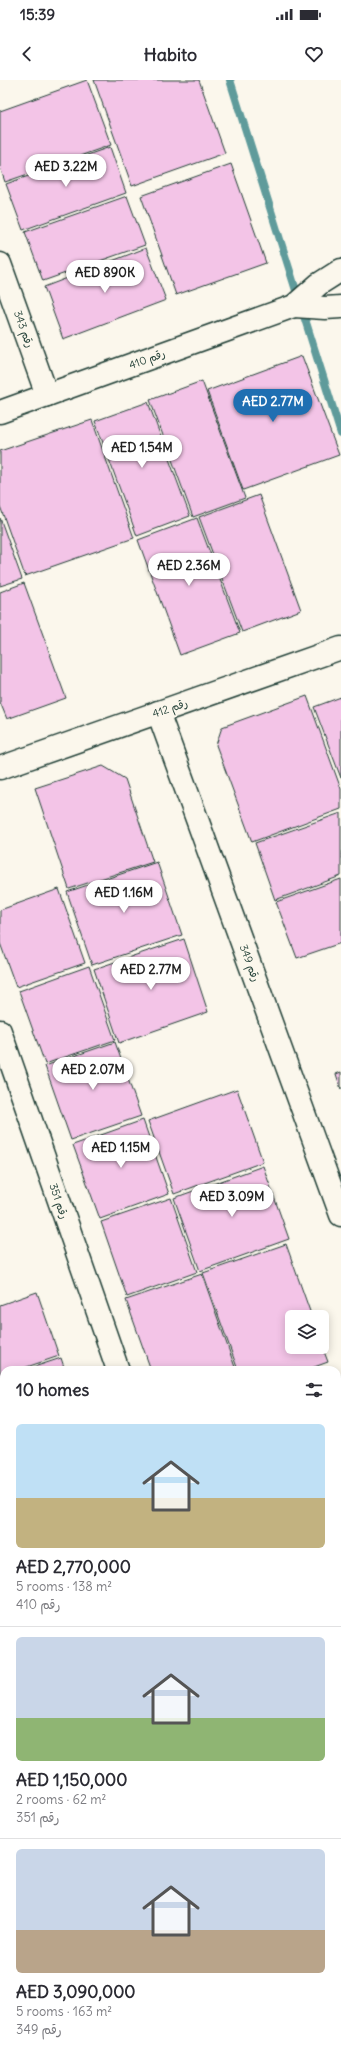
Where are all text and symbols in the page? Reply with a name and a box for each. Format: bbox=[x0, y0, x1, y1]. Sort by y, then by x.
text: 15:39 bbox=[20, 5, 55, 24]
icon: back bbox=[16, 43, 38, 65]
text: Habito bbox=[144, 43, 197, 66]
icon: heart bbox=[303, 43, 325, 65]
pin: AED 3.22M bbox=[20, 154, 112, 188]
text: AED 3.22M bbox=[34, 158, 98, 175]
pin: AED 890K bbox=[64, 260, 146, 294]
text: AED 890K bbox=[75, 264, 135, 281]
street label: رقم 343 bbox=[9, 308, 37, 350]
street label: رقم 410 bbox=[127, 346, 168, 374]
pin: AED 2.77M bbox=[227, 389, 319, 423]
text: AED 2.77M bbox=[242, 393, 304, 410]
pin: AED 1.54M bbox=[96, 435, 188, 469]
text: AED 1.54M bbox=[111, 439, 173, 456]
pin: AED 2.36M bbox=[143, 553, 235, 587]
text: AED 2.36M bbox=[157, 557, 221, 574]
street label: رقم 412 bbox=[150, 695, 190, 722]
pin: AED 1.16M bbox=[78, 880, 170, 914]
text: AED 1.16M bbox=[95, 884, 153, 901]
street label: رقم 349 bbox=[235, 942, 263, 984]
pin: AED 2.77M bbox=[105, 957, 197, 991]
text: AED 2.77M bbox=[120, 961, 182, 978]
pin: AED 2.07M bbox=[47, 1057, 139, 1091]
text: AED 2.07M bbox=[61, 1061, 125, 1078]
pin: AED 1.15M bbox=[75, 1135, 167, 1169]
text: AED 1.15M bbox=[92, 1139, 150, 1156]
street label: رقم 351 bbox=[45, 1181, 72, 1221]
pin: AED 3.09M bbox=[186, 1184, 278, 1218]
text: AED 3.09M bbox=[200, 1188, 264, 1205]
map controls bbox=[285, 1310, 329, 1354]
button: layers bbox=[285, 1310, 329, 1354]
text: 10 homes bbox=[16, 1379, 89, 1401]
icon: filters bbox=[303, 1379, 325, 1401]
icon: home bbox=[135, 1450, 207, 1522]
text: AED 2,770,000 bbox=[16, 1556, 131, 1578]
text: 5 rooms · 138 m² bbox=[16, 1578, 112, 1595]
text: رقم 410 bbox=[16, 1596, 60, 1613]
icon: home bbox=[135, 1663, 207, 1735]
text: AED 1,150,000 bbox=[16, 1769, 128, 1791]
text: 2 rooms · 62 m² bbox=[16, 1791, 106, 1808]
text: رقم 351 bbox=[16, 1809, 59, 1826]
icon: home bbox=[135, 1875, 207, 1947]
text: AED 3,090,000 bbox=[16, 1981, 136, 2003]
text: 5 rooms · 163 m² bbox=[16, 2003, 112, 2020]
text: رقم 349 bbox=[16, 2021, 62, 2038]

